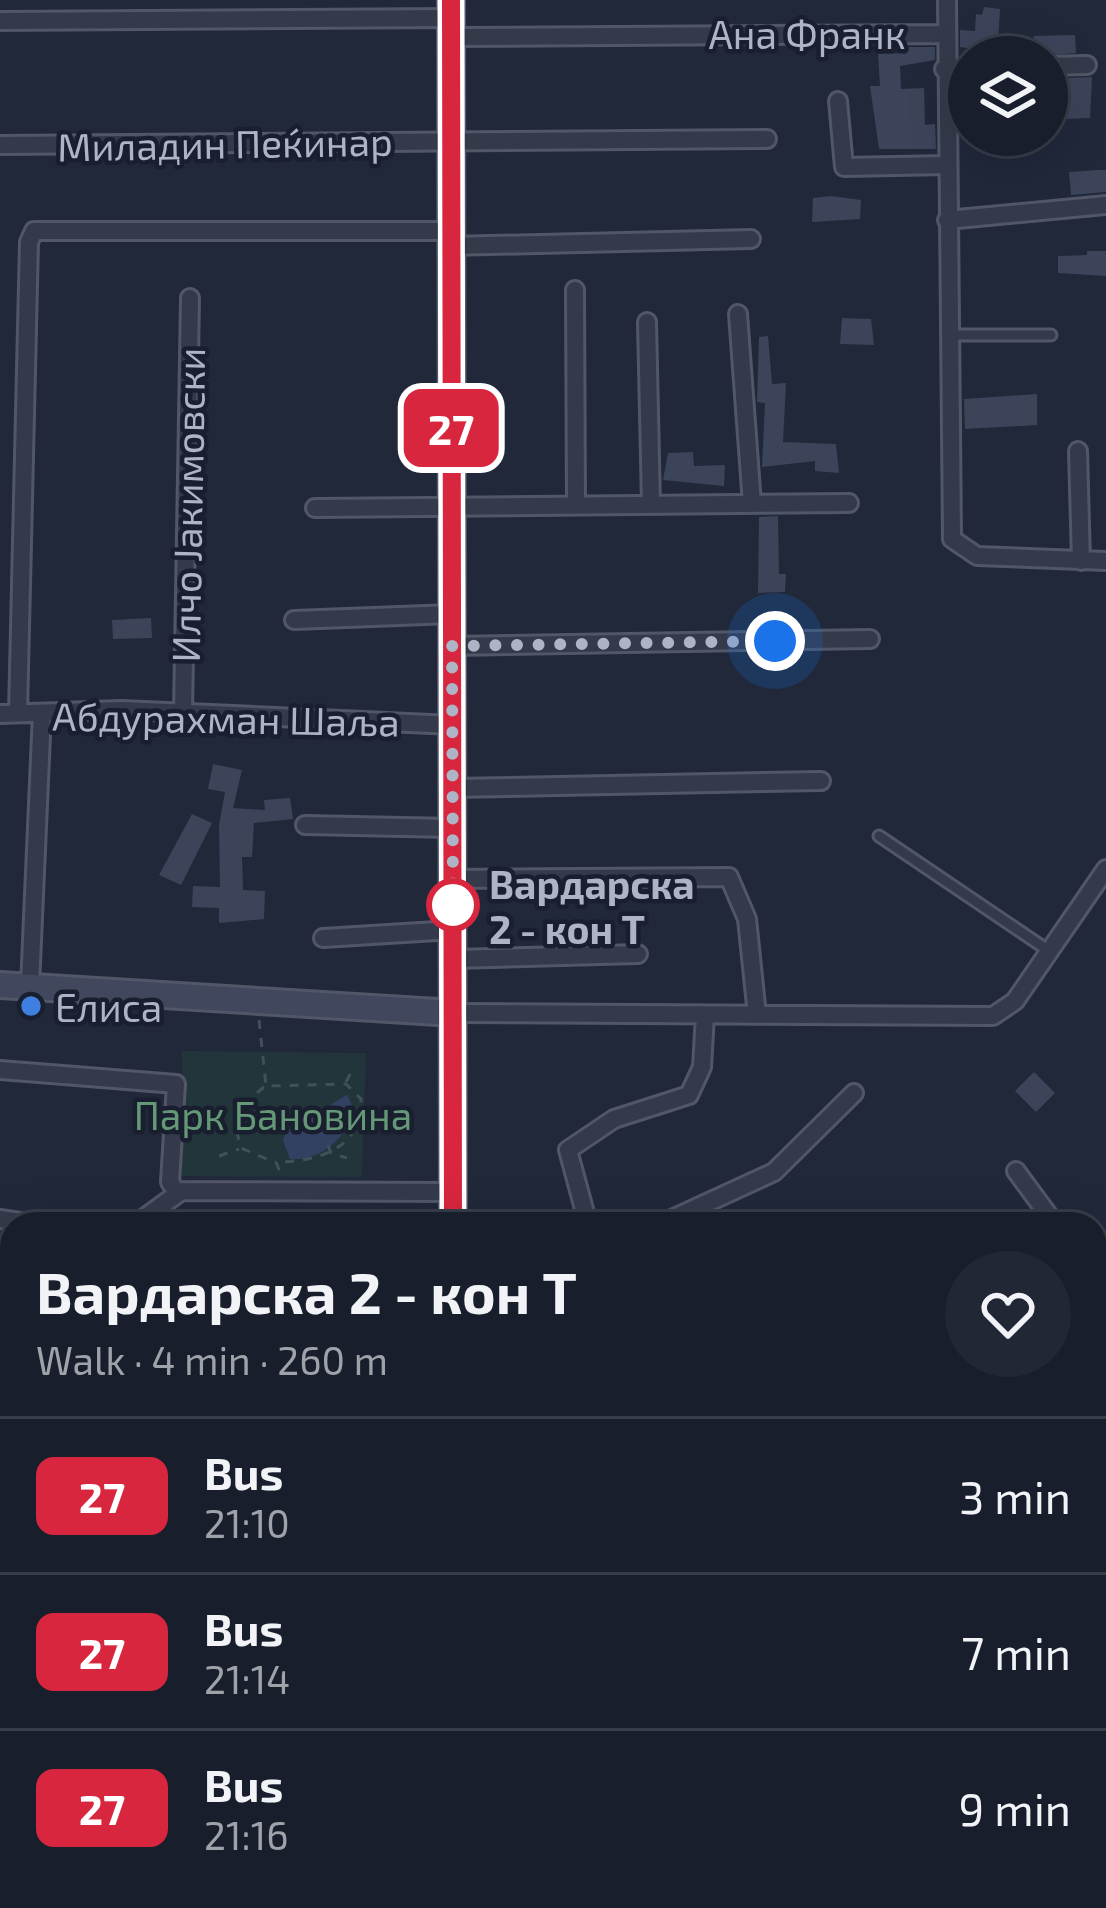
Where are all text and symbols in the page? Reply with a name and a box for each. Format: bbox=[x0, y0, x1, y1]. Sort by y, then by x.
street label: Ана Франк bbox=[708, 10, 906, 57]
map controls bbox=[948, 36, 1068, 156]
button: layers bbox=[948, 36, 1068, 156]
street label: Миладин Пеќинар bbox=[57, 117, 393, 169]
street label: Илчо Јакимовски bbox=[161, 347, 213, 663]
line badge: 27 bbox=[397, 389, 505, 467]
text: 27 bbox=[428, 403, 474, 453]
your location bbox=[745, 611, 805, 671]
street label: Абдурахман Шаља bbox=[52, 691, 400, 746]
place label: Вардарска 2 - кон Т bbox=[489, 860, 695, 952]
marker: Вардарска 2 - кон Т bbox=[428, 880, 478, 930]
place label: Елиса bbox=[55, 983, 162, 1030]
marker: Елиса bbox=[18, 993, 44, 1019]
park label: Парк Бановина bbox=[134, 1091, 412, 1138]
button: heart bbox=[945, 1251, 1071, 1377]
text: Вардарска 2 - кон Т bbox=[36, 1257, 577, 1325]
text: Walk · 4 min · 260 m bbox=[36, 1336, 388, 1383]
text: Bus bbox=[204, 1445, 283, 1499]
text: 3 min bbox=[959, 1469, 1071, 1523]
text: 27 bbox=[79, 1471, 125, 1521]
text: 21:10 bbox=[204, 1499, 290, 1546]
text: Bus bbox=[204, 1601, 283, 1655]
text: 7 min bbox=[961, 1625, 1071, 1679]
text: 27 bbox=[79, 1627, 125, 1677]
text: 21:14 bbox=[204, 1655, 290, 1702]
text: Bus bbox=[204, 1757, 283, 1811]
text: 9 min bbox=[958, 1781, 1071, 1835]
text: 27 bbox=[79, 1783, 125, 1833]
text: 21:16 bbox=[204, 1811, 288, 1858]

